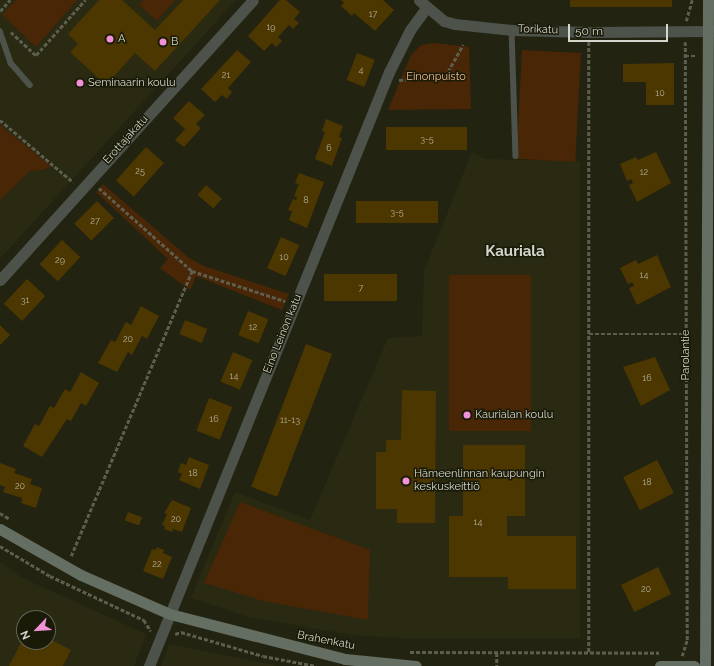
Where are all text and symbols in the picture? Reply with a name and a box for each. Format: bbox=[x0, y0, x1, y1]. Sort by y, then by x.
house number: 17 bbox=[369, 9, 377, 19]
scale bar bbox=[570, 16, 670, 42]
house number: 19 bbox=[266, 22, 276, 32]
street label: Torikatu bbox=[518, 23, 558, 37]
text: 50 m bbox=[575, 24, 603, 38]
place label: A bbox=[118, 32, 125, 46]
marker: A bbox=[105, 34, 115, 44]
place label: B bbox=[171, 35, 178, 49]
marker: B bbox=[158, 37, 168, 47]
house number: 4 bbox=[359, 65, 363, 75]
house number: 21 bbox=[222, 70, 230, 80]
park label: Einonpuisto bbox=[406, 70, 466, 84]
place label: Seminaarin koulu bbox=[88, 76, 176, 90]
marker: Seminaarin koulu bbox=[75, 78, 85, 88]
house number: 10 bbox=[655, 88, 665, 98]
street label: Erottajakatu bbox=[101, 113, 151, 167]
house number: 3-5 bbox=[420, 134, 434, 144]
house number: 6 bbox=[326, 143, 332, 153]
house number: 25 bbox=[135, 166, 145, 176]
house number: 12 bbox=[640, 167, 648, 177]
house number: 8 bbox=[303, 195, 309, 205]
house number: 3-5 bbox=[390, 207, 404, 217]
house number: 27 bbox=[90, 216, 100, 226]
district label: Kauriala bbox=[485, 243, 545, 261]
house number: 10 bbox=[279, 252, 289, 262]
house number: 29 bbox=[55, 255, 65, 265]
house number: 14 bbox=[640, 270, 648, 280]
house number: 7 bbox=[359, 283, 363, 293]
street label: Eino Leinon katu bbox=[261, 293, 305, 375]
house number: 31 bbox=[21, 295, 29, 305]
house number: 12 bbox=[249, 322, 257, 332]
street label: Parolantie bbox=[679, 330, 693, 380]
house number: 20 bbox=[123, 334, 133, 344]
house number: 14 bbox=[230, 371, 238, 381]
house number: 16 bbox=[642, 373, 652, 383]
place label: Kaurialan koulu bbox=[475, 408, 553, 422]
marker: Kaurialan koulu bbox=[462, 410, 472, 420]
house number: 16 bbox=[209, 414, 219, 424]
house number: 11-13 bbox=[280, 415, 300, 425]
house number: 18 bbox=[188, 468, 198, 478]
place label: Hämeenlinnan kaupungin keskuskeittiö bbox=[414, 468, 545, 494]
marker: Hämeenlinnan kaupungin keskuskeittiö bbox=[401, 476, 411, 486]
house number: 18 bbox=[642, 477, 652, 487]
house number: 20 bbox=[15, 481, 25, 491]
house number: 20 bbox=[171, 514, 181, 524]
house number: 14 bbox=[474, 517, 482, 527]
house number: 22 bbox=[152, 559, 162, 569]
house number: 20 bbox=[641, 584, 651, 594]
north arrow bbox=[16, 610, 56, 650]
text: N bbox=[18, 628, 33, 641]
street label: Brahenkatu bbox=[296, 629, 356, 653]

